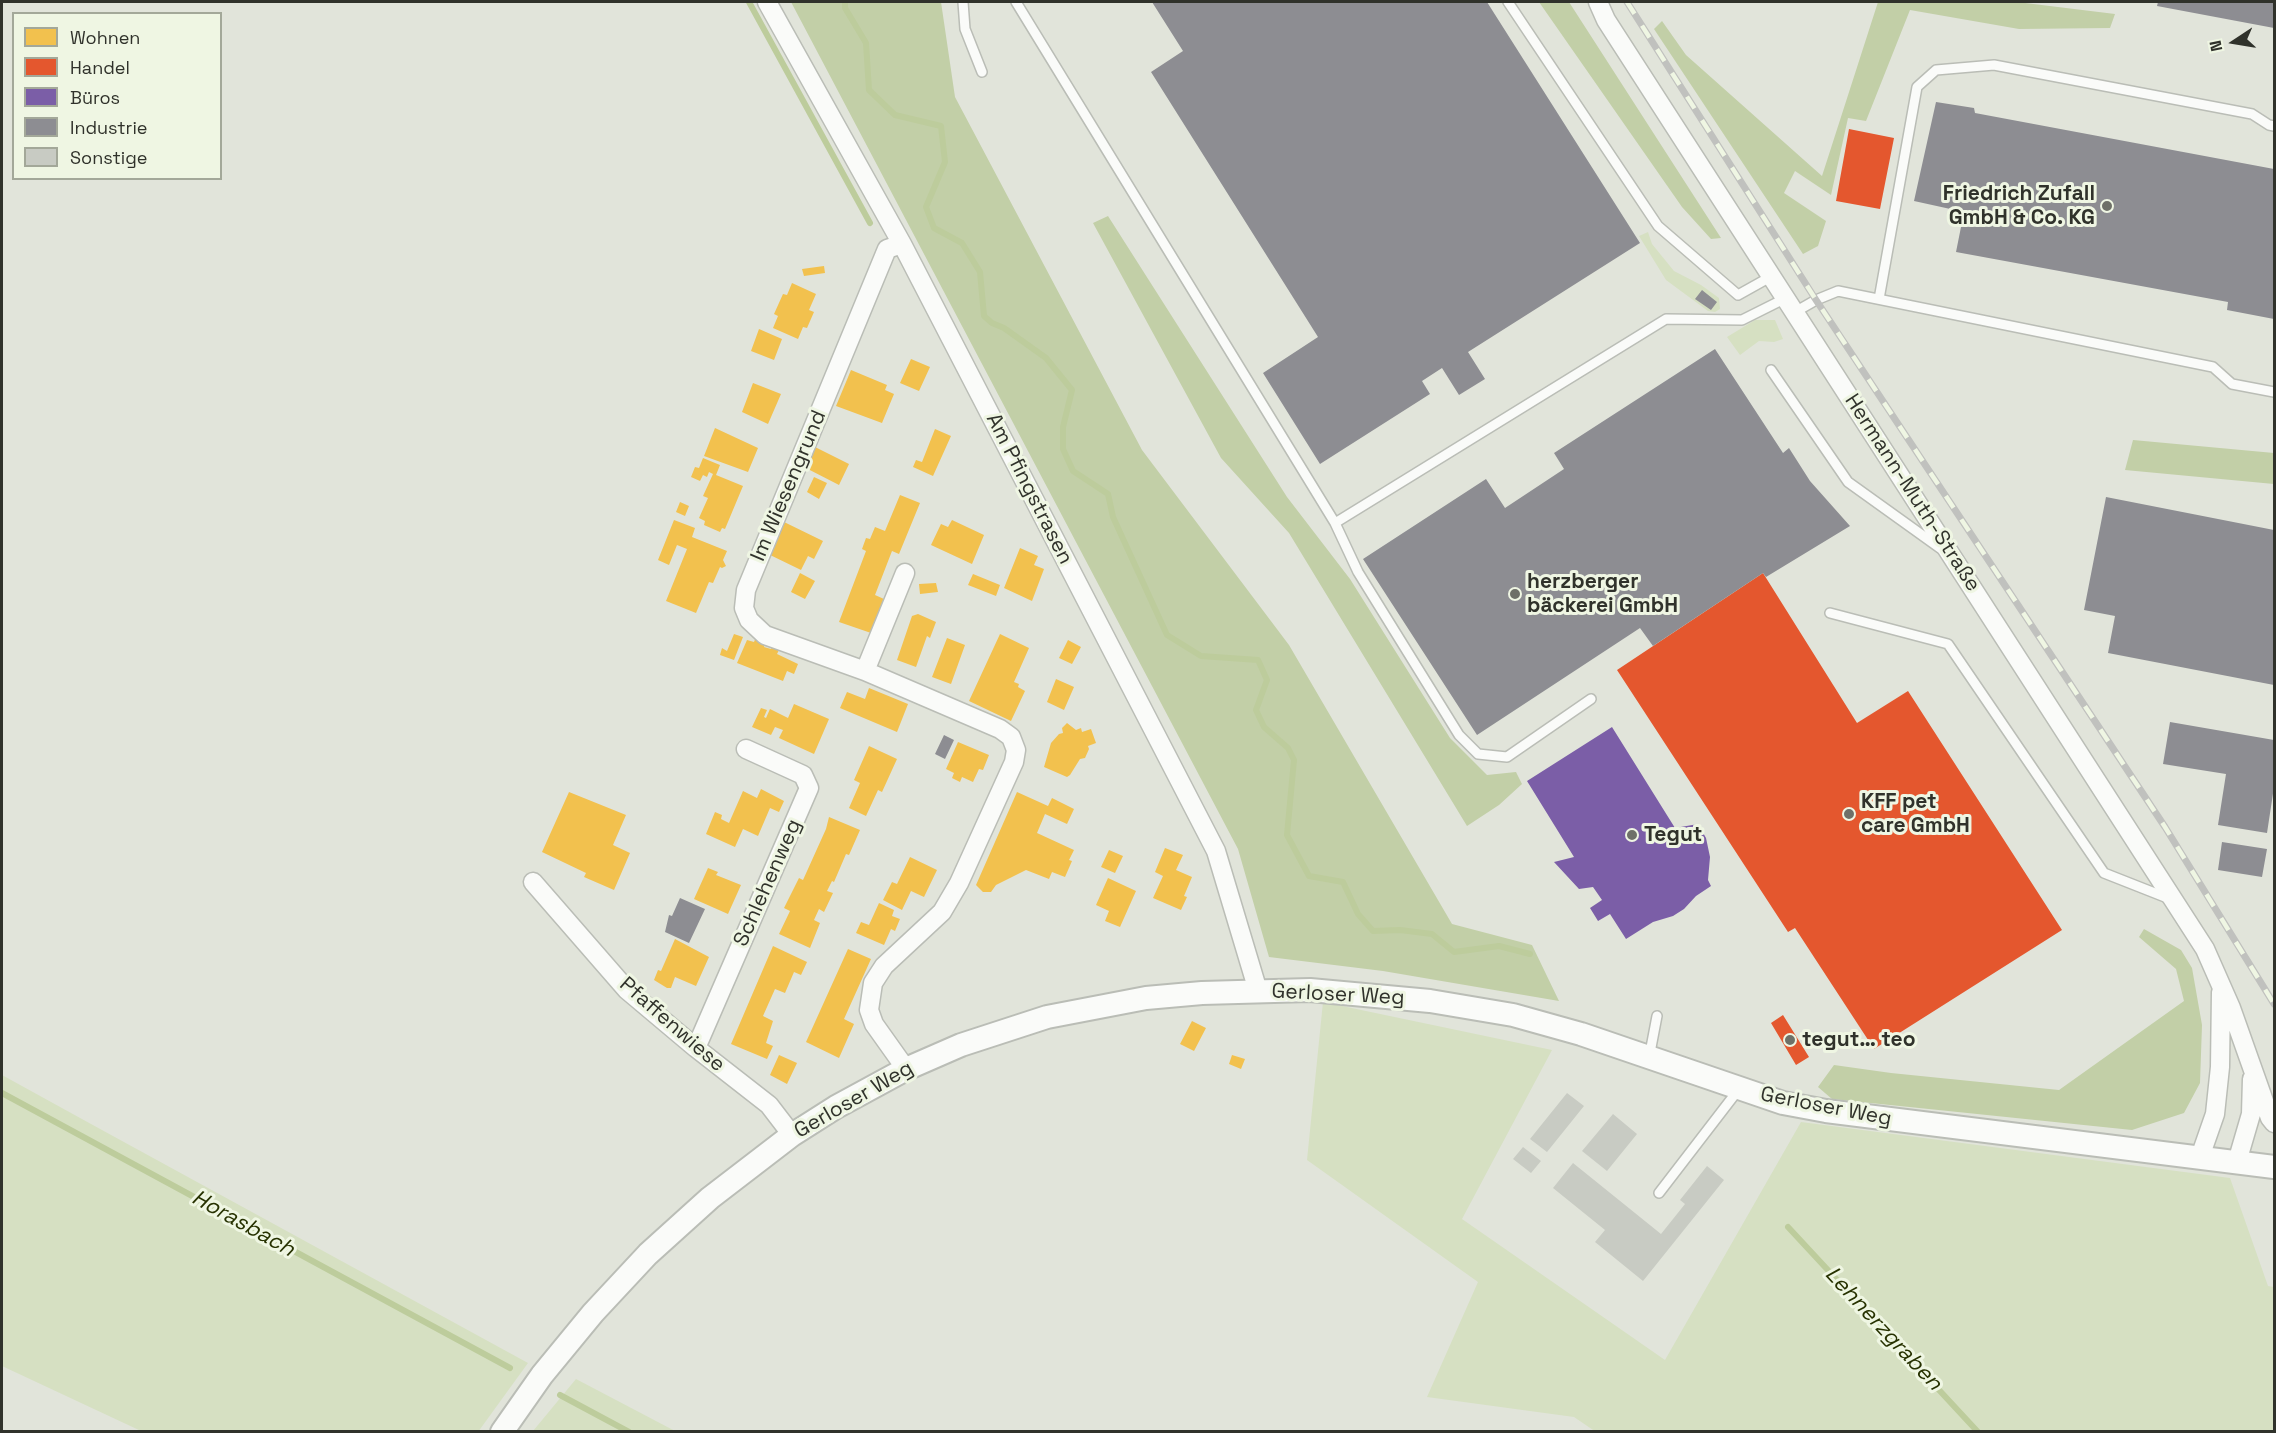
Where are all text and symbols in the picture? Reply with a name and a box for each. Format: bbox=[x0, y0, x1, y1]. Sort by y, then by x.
legend bbox=[12, 12, 222, 180]
north arrow bbox=[2204, 12, 2264, 72]
text: Wohnen bbox=[70, 26, 140, 49]
text: N bbox=[2205, 38, 2227, 53]
text: Handel bbox=[70, 56, 130, 79]
text: Büros bbox=[70, 86, 120, 109]
text: Industrie bbox=[70, 116, 147, 139]
text: Sonstige bbox=[70, 146, 147, 169]
place label: Friedrich Zufall GmbH & Co. KG bbox=[1943, 181, 2095, 231]
marker: Friedrich Zufall GmbH & Co. KG bbox=[2100, 199, 2114, 213]
street label: Hermann-Muth-Straße bbox=[1839, 389, 1985, 597]
street label: Im Wiesengrund bbox=[746, 407, 832, 565]
street label: Am Pfingstrasen bbox=[980, 409, 1078, 569]
place label: herzberger bäckerei GmbH bbox=[1527, 569, 1678, 619]
marker: herzberger bäckerei GmbH bbox=[1508, 587, 1522, 601]
place label: KFF pet care GmbH bbox=[1861, 789, 1970, 839]
marker: KFF pet care GmbH bbox=[1842, 807, 1856, 821]
street label: Schlehenweg bbox=[729, 816, 807, 950]
place label: Tegut bbox=[1644, 822, 1702, 848]
marker: Tegut bbox=[1625, 828, 1639, 842]
street label: Pfaffenwiese bbox=[614, 972, 730, 1078]
street label: Gerloser Weg bbox=[1271, 979, 1405, 1011]
place label: tegut… teo bbox=[1802, 1027, 1915, 1053]
marker: tegut… teo bbox=[1783, 1033, 1797, 1047]
street label: Gerloser Weg bbox=[790, 1056, 918, 1144]
street label: Gerloser Weg bbox=[1758, 1082, 1894, 1132]
water label: Horasbach bbox=[187, 1185, 299, 1263]
water label: Lehnerzgraben bbox=[1819, 1262, 1947, 1396]

